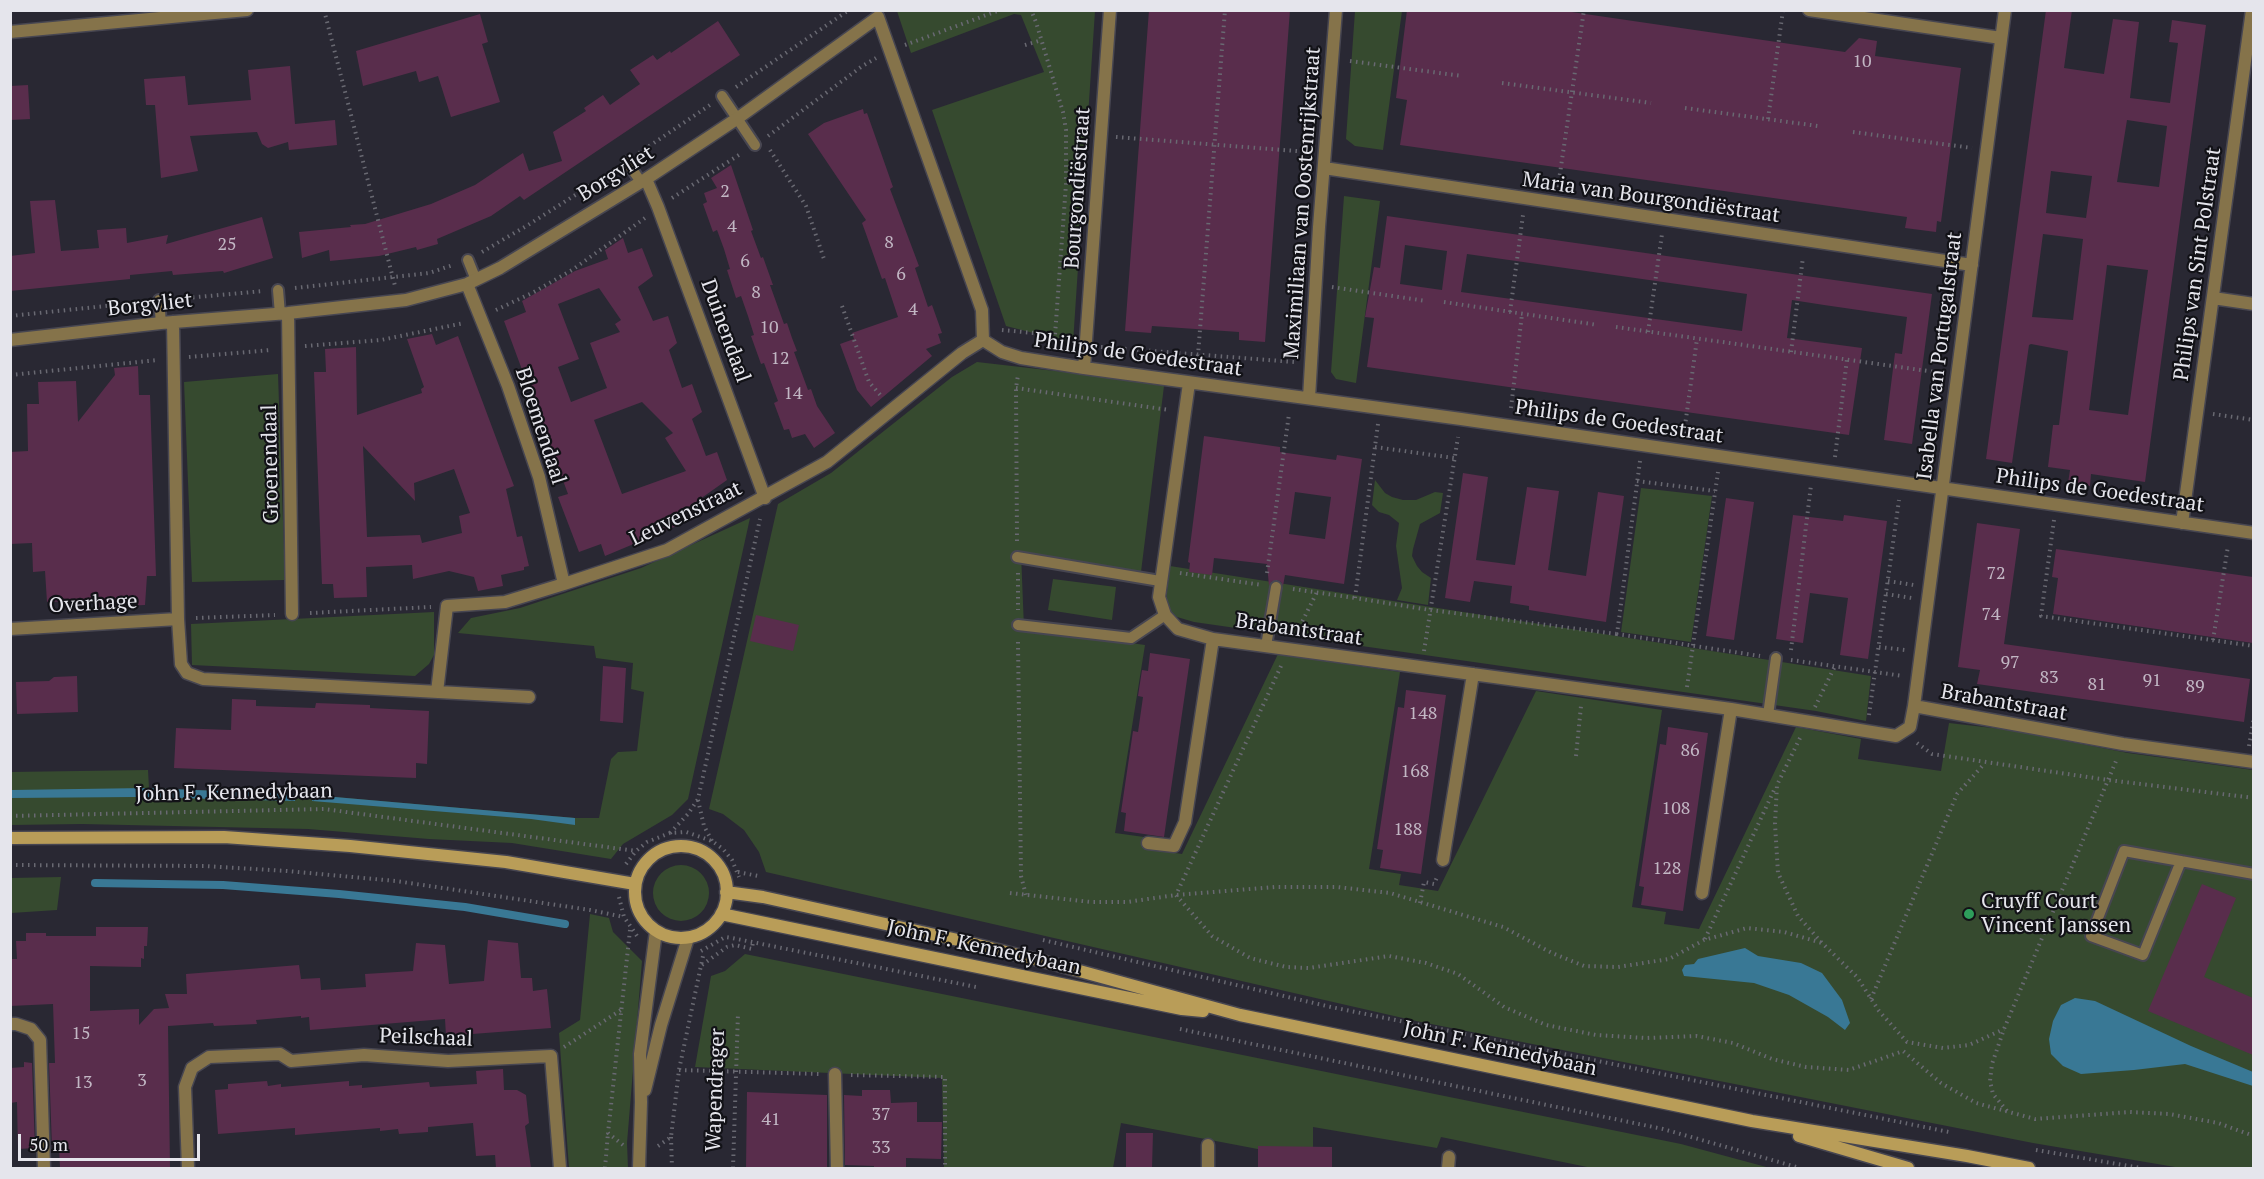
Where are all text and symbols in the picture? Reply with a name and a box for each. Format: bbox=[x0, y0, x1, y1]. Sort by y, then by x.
street label: Maximiliaan van Oostenrijkstraat bbox=[1280, 46, 1326, 360]
house number: 10 bbox=[1852, 51, 1872, 73]
street label: Bourgondiëstraat bbox=[1060, 106, 1096, 270]
street label: Borgvliet bbox=[573, 141, 659, 207]
street label: Philips van Sint Polstraat bbox=[2169, 146, 2227, 382]
street label: Maria van Bourgondiëstraat bbox=[1521, 167, 1781, 229]
house number: 2 bbox=[720, 181, 730, 203]
house number: 4 bbox=[727, 216, 737, 238]
street label: Isabella van Portugalstraat bbox=[1912, 231, 1968, 481]
house number: 8 bbox=[884, 232, 894, 254]
house number: 25 bbox=[217, 234, 237, 256]
house number: 6 bbox=[740, 251, 750, 273]
house number: 6 bbox=[896, 264, 906, 286]
street label: Duinendaal bbox=[695, 276, 755, 386]
house number: 8 bbox=[751, 282, 761, 304]
street label: Borgvliet bbox=[106, 288, 194, 322]
house number: 4 bbox=[908, 299, 918, 321]
house number: 10 bbox=[759, 317, 779, 339]
street label: Philips de Goedestraat bbox=[1032, 328, 1244, 382]
house number: 12 bbox=[770, 348, 790, 370]
street label: Bloemendaal bbox=[509, 364, 571, 488]
house number: 14 bbox=[783, 383, 803, 405]
street label: Philips de Goedestraat bbox=[1513, 395, 1725, 449]
street label: Groenendaal bbox=[257, 404, 285, 524]
street label: Philips de Goedestraat bbox=[1994, 464, 2206, 518]
street label: Leuvenstraat bbox=[626, 476, 746, 552]
house number: 72 bbox=[1986, 563, 2006, 585]
street label: Overhage bbox=[48, 589, 138, 619]
house number: 74 bbox=[1981, 604, 2001, 626]
street label: Brabantstraat bbox=[1234, 609, 1364, 651]
house number: 97 bbox=[2000, 652, 2020, 674]
house number: 83 bbox=[2039, 667, 2059, 689]
house number: 91 bbox=[2142, 670, 2162, 692]
house number: 81 bbox=[2087, 674, 2107, 696]
house number: 89 bbox=[2185, 676, 2205, 698]
street label: Brabantstraat bbox=[1939, 679, 2069, 727]
house number: 148 bbox=[1409, 703, 1437, 725]
house number: 86 bbox=[1680, 740, 1700, 762]
house number: 168 bbox=[1401, 761, 1429, 783]
street label: John F. Kennedybaan bbox=[135, 779, 333, 807]
house number: 108 bbox=[1662, 798, 1690, 820]
house number: 188 bbox=[1394, 819, 1422, 841]
house number: 128 bbox=[1653, 858, 1681, 880]
place label: Cruyff Court Vincent Janssen bbox=[1981, 889, 2131, 939]
marker: Cruyff Court Vincent Janssen bbox=[1962, 907, 1976, 921]
street label: John F. Kennedybaan bbox=[885, 915, 1083, 981]
street label: John F. Kennedybaan bbox=[1401, 1016, 1599, 1082]
house number: 15 bbox=[71, 1023, 91, 1045]
street label: Peilschaal bbox=[379, 1024, 473, 1052]
street label: Wapendrager bbox=[701, 1028, 731, 1152]
house number: 3 bbox=[137, 1070, 147, 1092]
house number: 13 bbox=[73, 1072, 93, 1094]
house number: 37 bbox=[871, 1104, 891, 1126]
house number: 41 bbox=[761, 1109, 781, 1131]
scale bar bbox=[21, 1122, 202, 1160]
text: 50 m bbox=[29, 1132, 68, 1156]
house number: 33 bbox=[871, 1137, 891, 1159]

